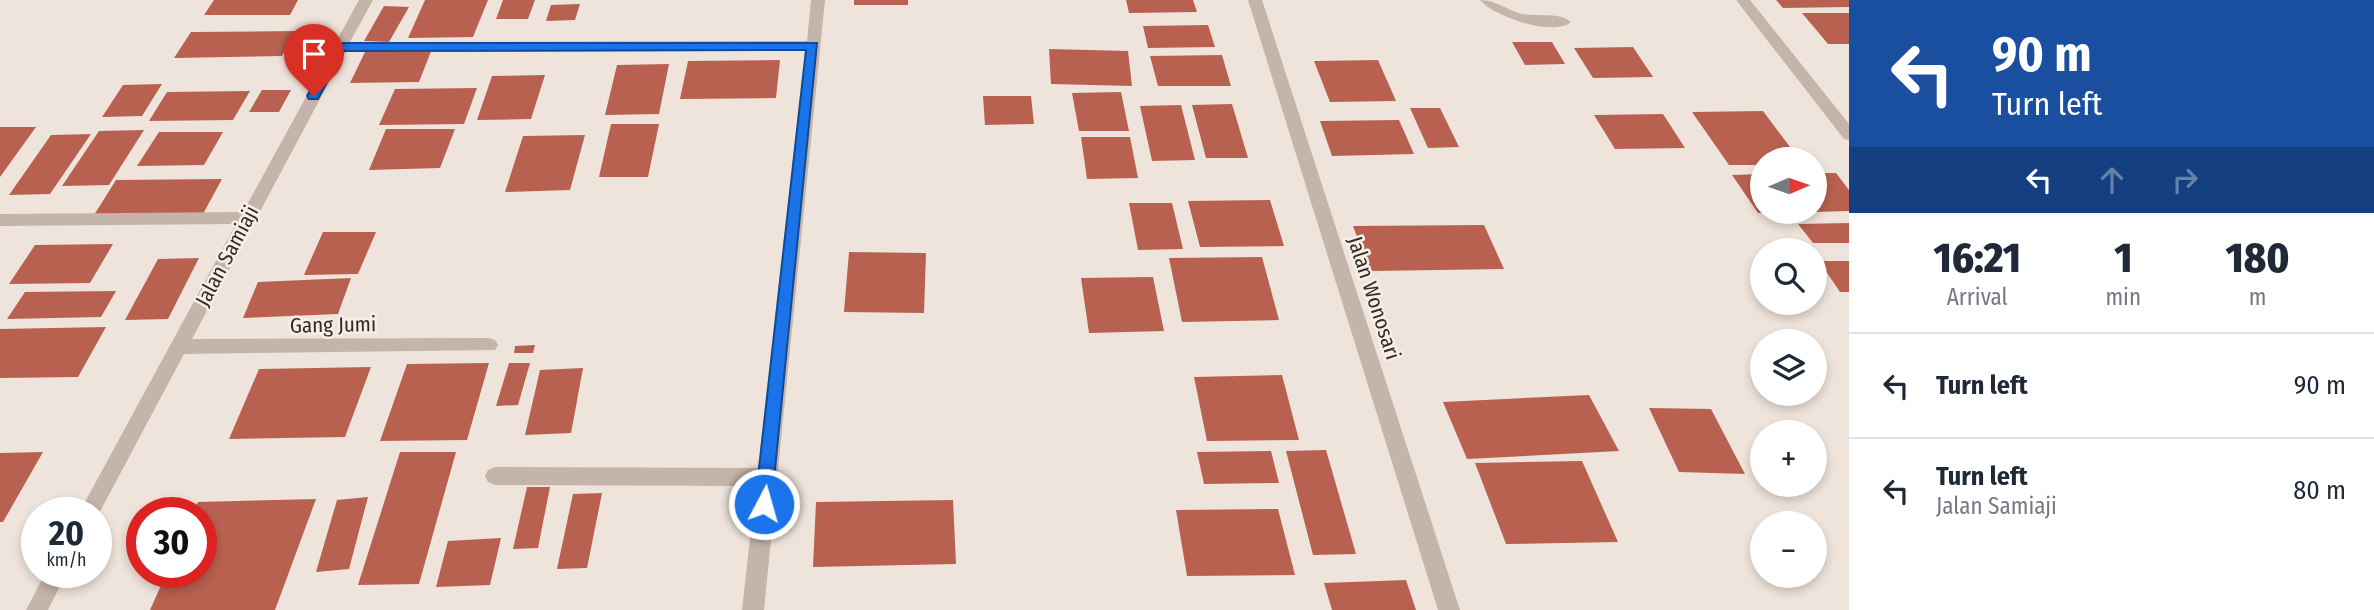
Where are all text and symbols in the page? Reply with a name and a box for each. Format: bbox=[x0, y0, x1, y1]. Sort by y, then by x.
pin bbox=[284, 24, 344, 96]
text: 90 m bbox=[1992, 25, 2092, 84]
icon: left bbox=[1877, 28, 1968, 119]
icon: arrive bbox=[295, 35, 333, 73]
text: Turn left bbox=[1992, 85, 2102, 123]
north arrow bbox=[1750, 147, 1827, 224]
map controls bbox=[1750, 147, 1827, 588]
icon: left bbox=[2020, 161, 2058, 199]
icon: ahead bbox=[2093, 161, 2131, 199]
icon: right bbox=[2166, 161, 2204, 199]
street label: Jalan Samiaji bbox=[190, 201, 264, 311]
street label: Jalan Wonosari bbox=[1342, 233, 1406, 363]
text: 16:21 bbox=[1933, 233, 2021, 283]
text: 1 bbox=[2114, 233, 2132, 283]
text: 180 bbox=[2226, 233, 2290, 283]
button: search bbox=[1750, 238, 1827, 315]
text: Arrival bbox=[1947, 283, 2008, 311]
text: min bbox=[2105, 283, 2141, 311]
text: m bbox=[2249, 283, 2266, 311]
street label: Gang Jumi bbox=[290, 311, 376, 339]
button: layers bbox=[1750, 329, 1827, 406]
icon: left bbox=[1877, 367, 1915, 405]
text: Turn left bbox=[1936, 370, 2028, 401]
text: 90 m bbox=[2294, 370, 2346, 401]
button: + bbox=[1750, 420, 1827, 497]
text: Turn left bbox=[1936, 461, 2028, 492]
position arrow bbox=[727, 467, 801, 541]
icon: left bbox=[1877, 472, 1915, 510]
text: 80 m bbox=[2293, 475, 2346, 506]
text: Jalan Samiaji bbox=[1936, 492, 2057, 520]
speed limit sign: 30 bbox=[126, 497, 217, 588]
button: − bbox=[1750, 511, 1827, 588]
text: 20 bbox=[49, 512, 84, 554]
text: km/h bbox=[46, 549, 87, 571]

